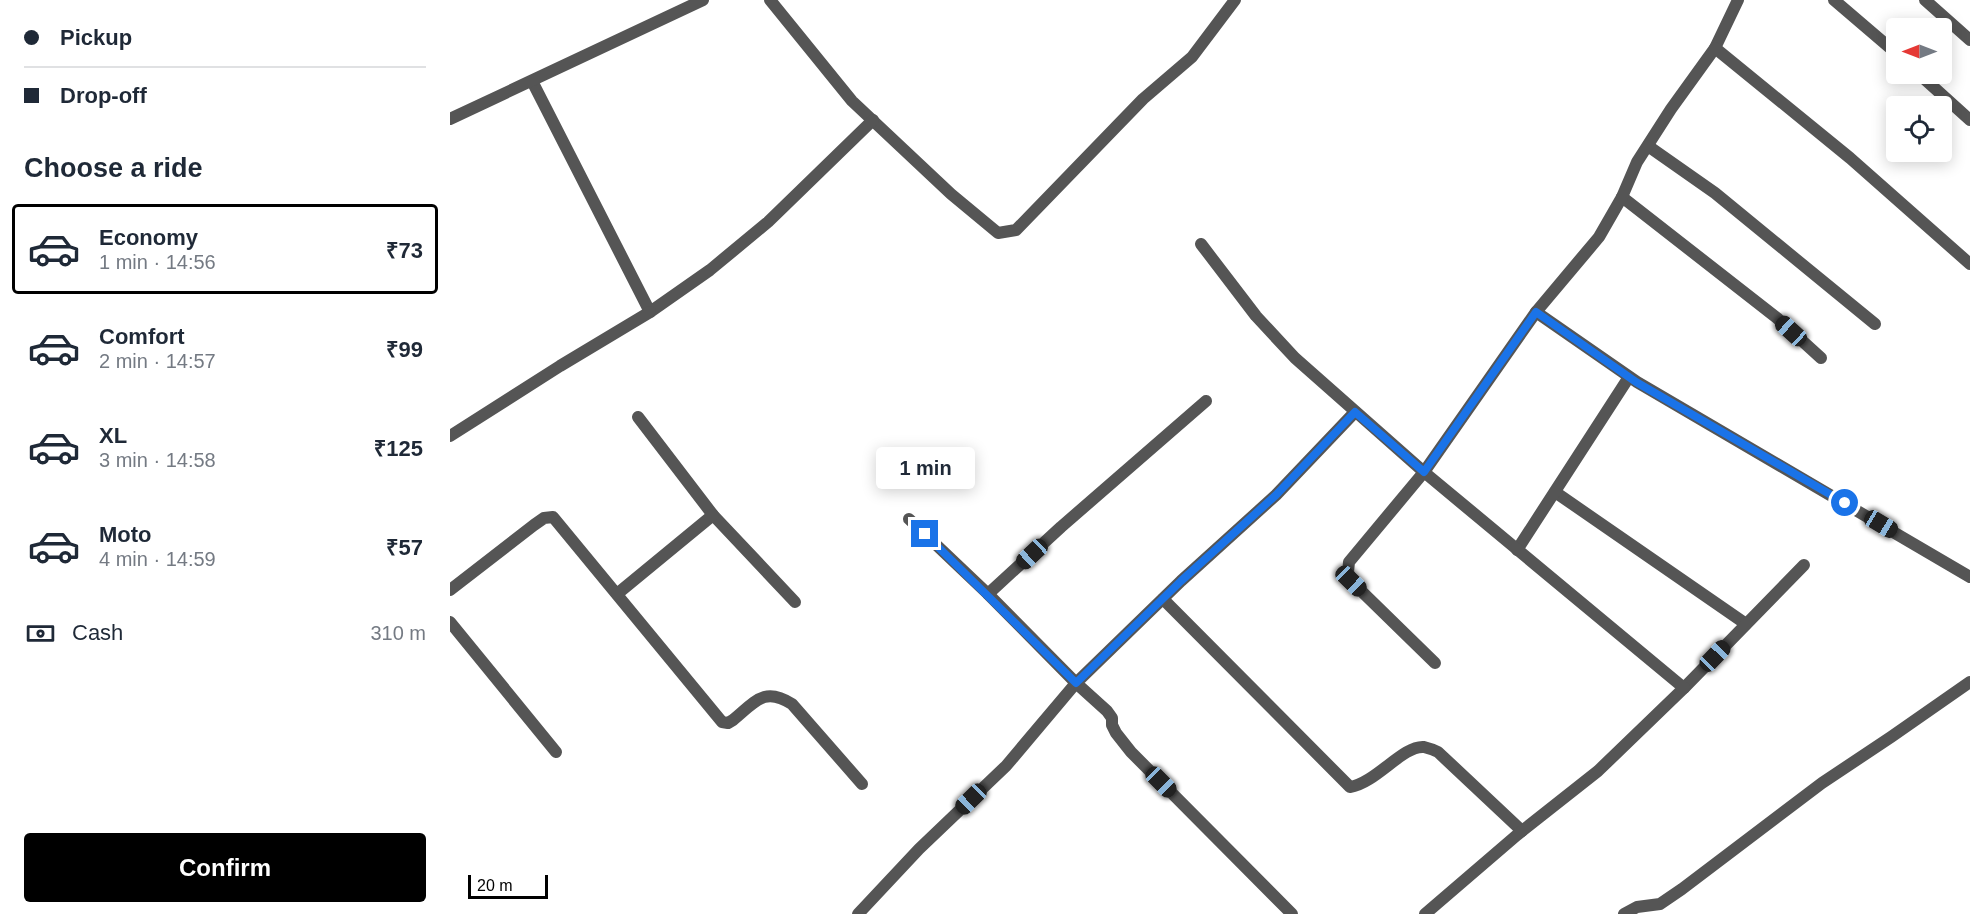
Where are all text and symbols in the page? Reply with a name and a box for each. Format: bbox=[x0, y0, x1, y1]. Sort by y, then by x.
north arrow bbox=[1886, 18, 1952, 84]
map controls bbox=[1886, 18, 1952, 162]
text: Pickup bbox=[60, 25, 132, 50]
text: Drop-off bbox=[60, 83, 147, 108]
button: locate bbox=[1886, 96, 1952, 162]
text: Choose a ride bbox=[24, 153, 203, 183]
icon: car bbox=[27, 222, 81, 276]
text: Economy bbox=[99, 225, 198, 250]
text: ₹73 bbox=[386, 238, 423, 263]
text: 1 min · 14:56 bbox=[99, 251, 216, 273]
car bbox=[1772, 312, 1810, 350]
icon: car bbox=[27, 321, 81, 375]
text: Comfort bbox=[99, 324, 185, 349]
text: ₹99 bbox=[386, 337, 423, 362]
text: 2 min · 14:57 bbox=[99, 350, 216, 372]
icon: car bbox=[27, 420, 81, 474]
text: XL bbox=[99, 423, 127, 448]
text: ₹125 bbox=[374, 436, 423, 461]
callout: 1 min bbox=[876, 447, 974, 489]
text: 3 min · 14:58 bbox=[99, 449, 216, 471]
text: 1 min bbox=[899, 457, 952, 479]
route start bbox=[1831, 489, 1858, 516]
car bbox=[1861, 507, 1901, 541]
icon: car bbox=[27, 519, 81, 573]
route end bbox=[911, 520, 938, 547]
text: Moto bbox=[99, 522, 152, 547]
text: ₹57 bbox=[386, 535, 423, 560]
car bbox=[1013, 535, 1051, 573]
text: 4 min · 14:59 bbox=[99, 548, 216, 570]
car bbox=[1332, 562, 1370, 600]
icon: cash bbox=[24, 617, 57, 650]
text: Cash bbox=[72, 620, 123, 645]
text: 310 m bbox=[370, 622, 426, 644]
car bbox=[1696, 637, 1734, 675]
car bbox=[1142, 763, 1180, 801]
car bbox=[952, 780, 990, 818]
button: Confirm bbox=[24, 833, 426, 902]
scale bar bbox=[468, 872, 548, 900]
text: 20 m bbox=[477, 877, 513, 894]

